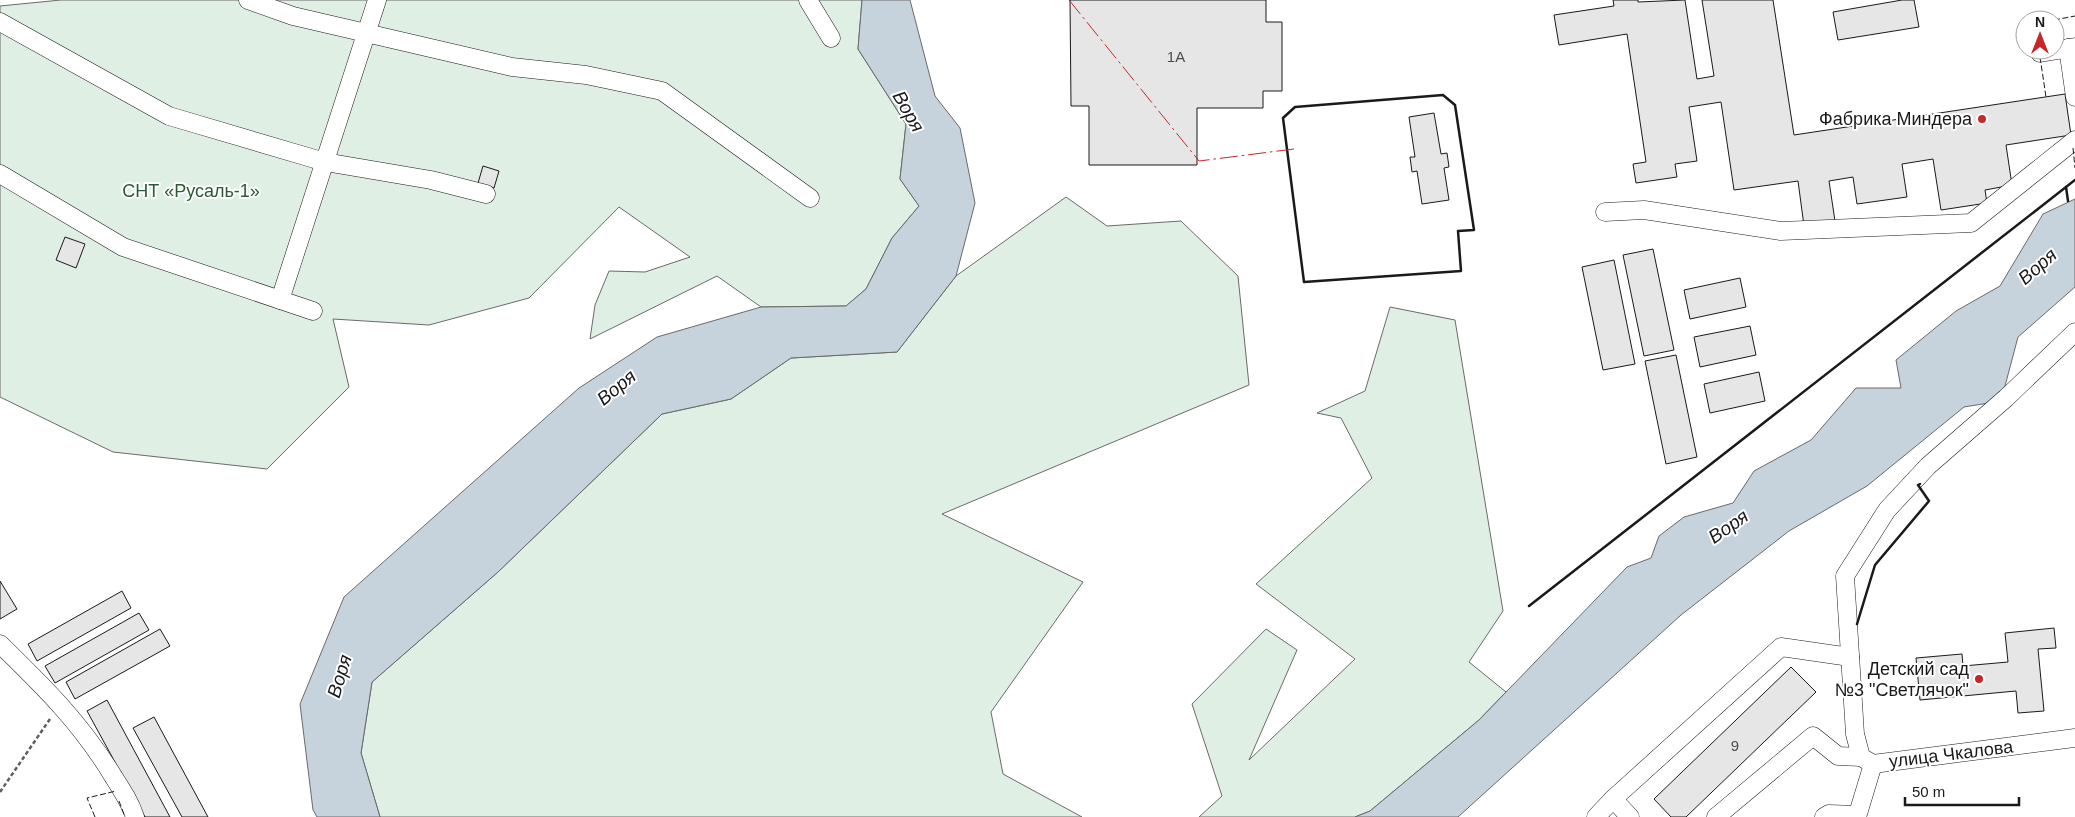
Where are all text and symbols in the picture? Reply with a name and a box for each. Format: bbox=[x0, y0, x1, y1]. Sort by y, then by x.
north arrow bbox=[2015, 10, 2065, 60]
text: N bbox=[2035, 14, 2045, 30]
house number: 1А bbox=[1167, 48, 1185, 65]
water label: Воря bbox=[889, 87, 929, 135]
place label: Фабрика Миндера bbox=[1819, 109, 1973, 129]
marker: Фабрика Миндера bbox=[1976, 113, 1988, 125]
park label: СНТ «Русаль-1» bbox=[122, 181, 260, 201]
water label: Воря bbox=[2014, 244, 2061, 289]
water label: Воря bbox=[593, 365, 640, 409]
water label: Воря bbox=[1704, 505, 1752, 548]
water label: Воря bbox=[323, 652, 356, 700]
place label: Детский сад №3 "Светлячок" bbox=[1835, 659, 1969, 700]
marker: Детский сад №3 "Светлячок" bbox=[1973, 673, 1985, 685]
street label: улица Чкалова bbox=[1888, 736, 2015, 772]
house number: 9 bbox=[1731, 737, 1739, 754]
scale bar bbox=[1905, 774, 2019, 806]
text: 50 m bbox=[1912, 783, 1945, 800]

